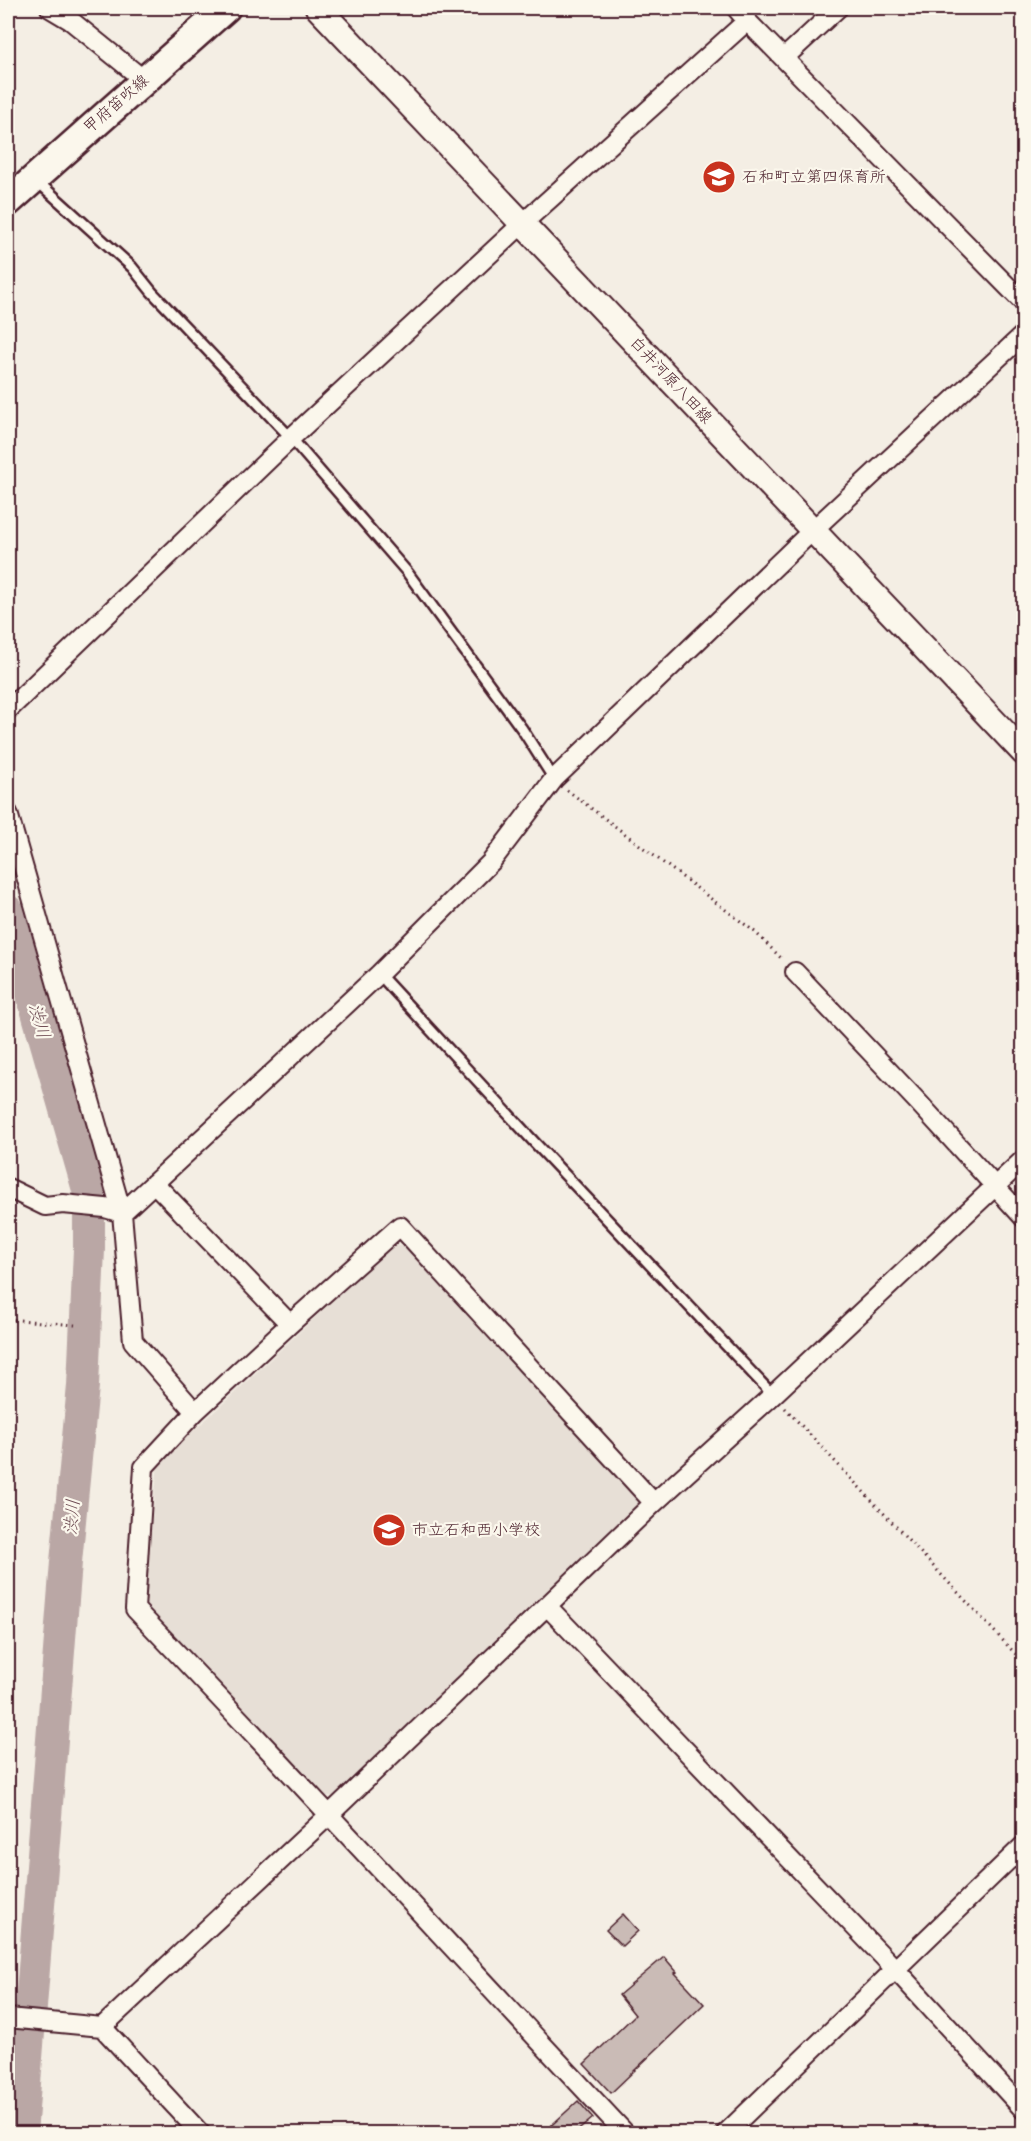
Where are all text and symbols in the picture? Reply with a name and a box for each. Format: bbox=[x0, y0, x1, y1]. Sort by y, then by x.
street label: 甲府笛吹線 bbox=[79, 70, 153, 138]
school or university icon: 石和町立第四保育所 bbox=[701, 159, 737, 195]
place label: 石和町立第四保育所 bbox=[742, 167, 886, 187]
street label: 白井河原八田線 bbox=[625, 332, 717, 428]
water label: 渋川 bbox=[23, 1001, 55, 1041]
water label: 渋川 bbox=[59, 1498, 85, 1536]
school or university icon: 市立石和西小学校 bbox=[371, 1512, 407, 1548]
place label: 市立石和西小学校 bbox=[412, 1520, 540, 1540]

